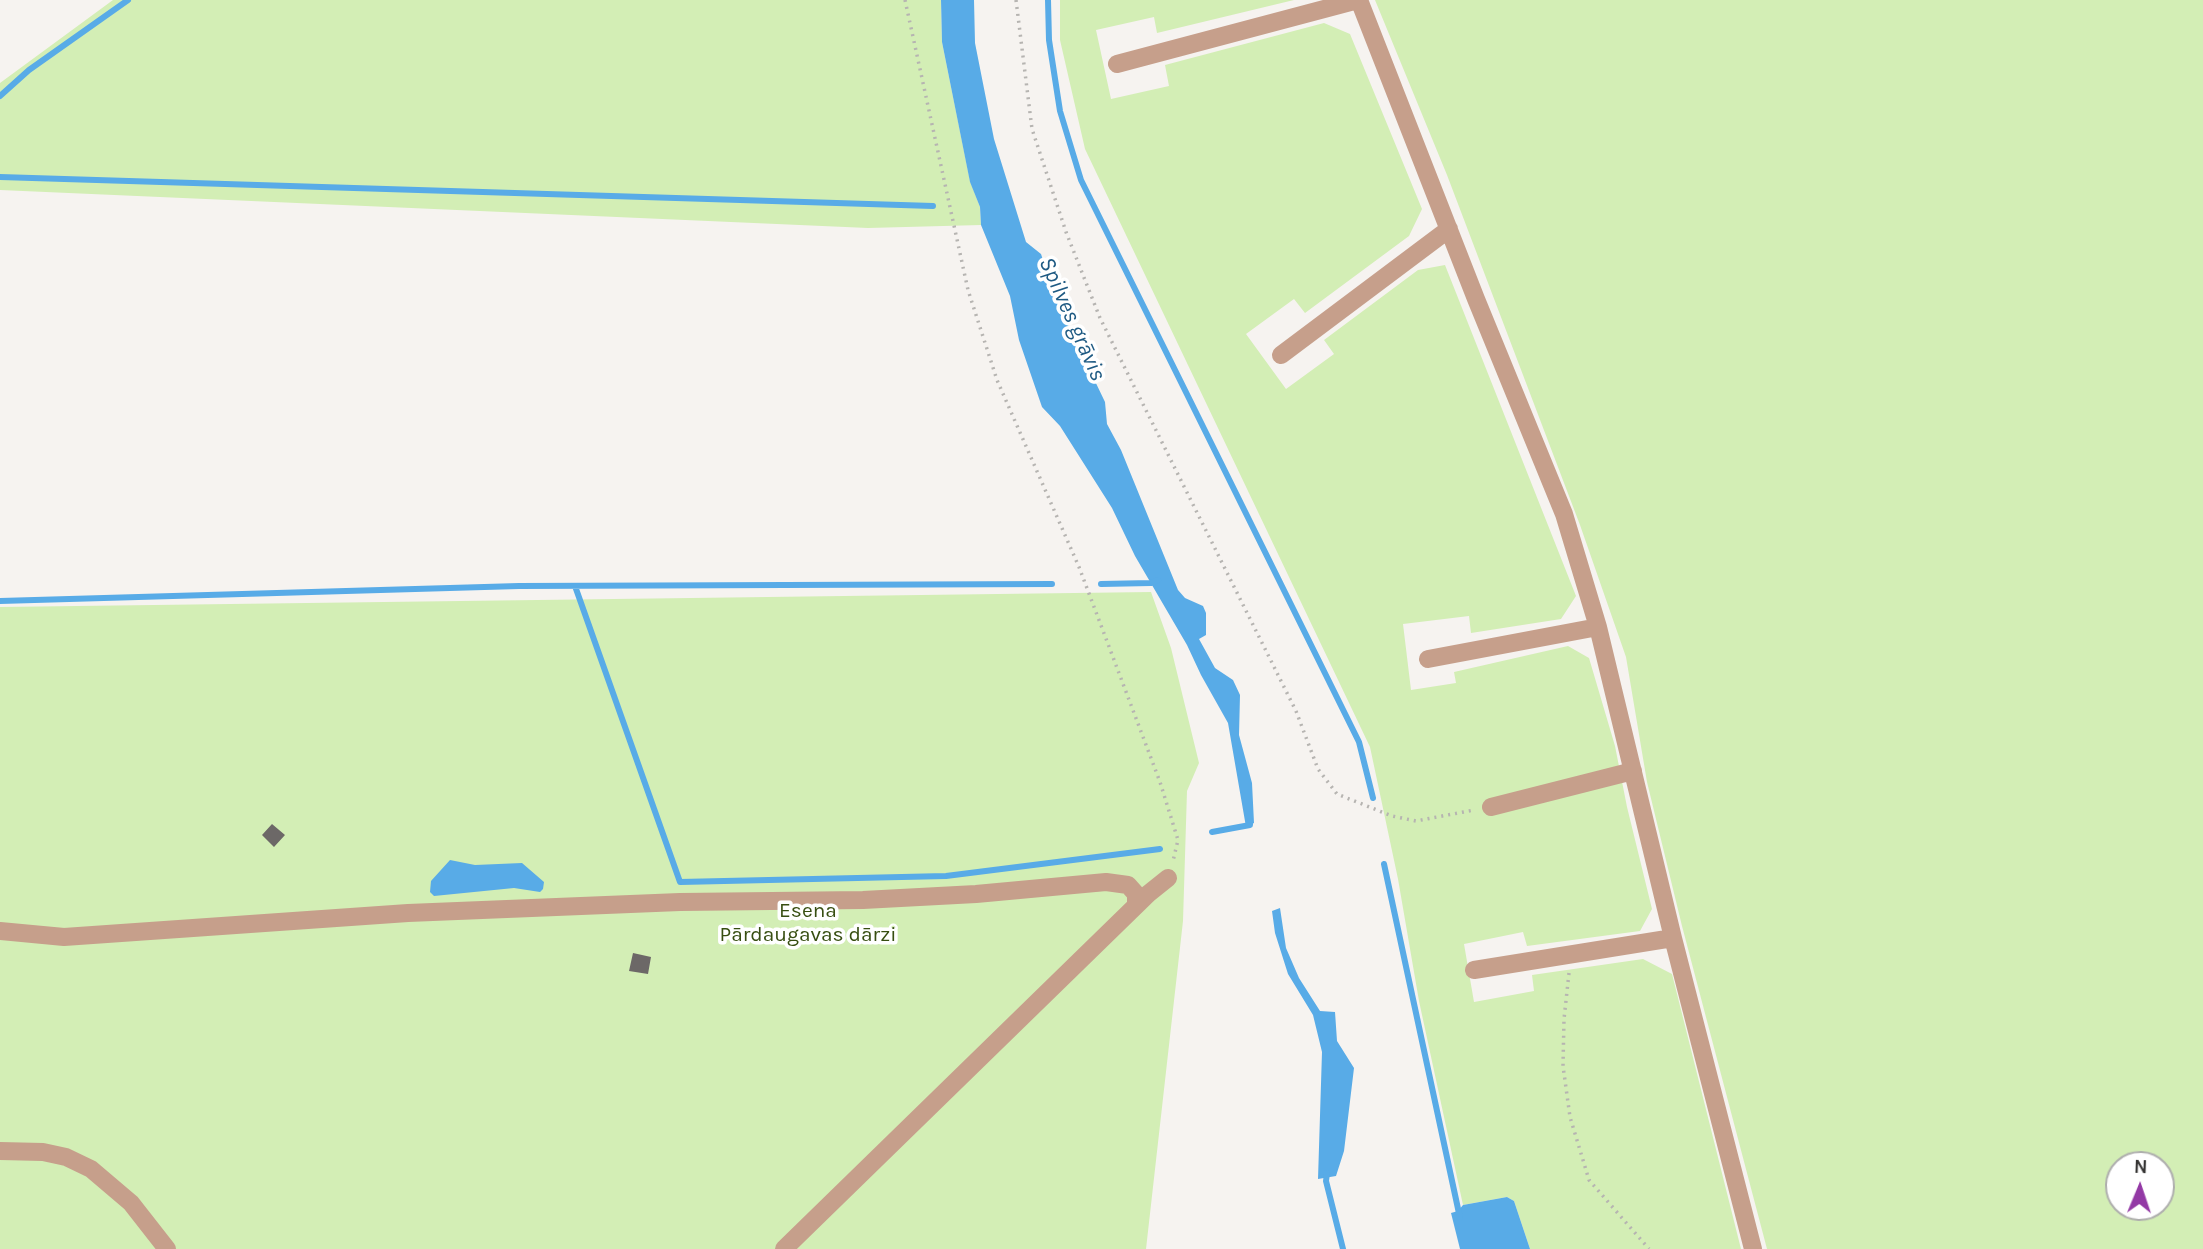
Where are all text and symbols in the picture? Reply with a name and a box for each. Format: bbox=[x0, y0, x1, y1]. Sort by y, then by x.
water label: Spilves grāvis bbox=[1032, 253, 1112, 385]
park label: Esena Pārdaugavas dārzi bbox=[720, 898, 896, 948]
north arrow bbox=[2105, 1151, 2175, 1221]
text: N bbox=[2133, 1156, 2148, 1178]

